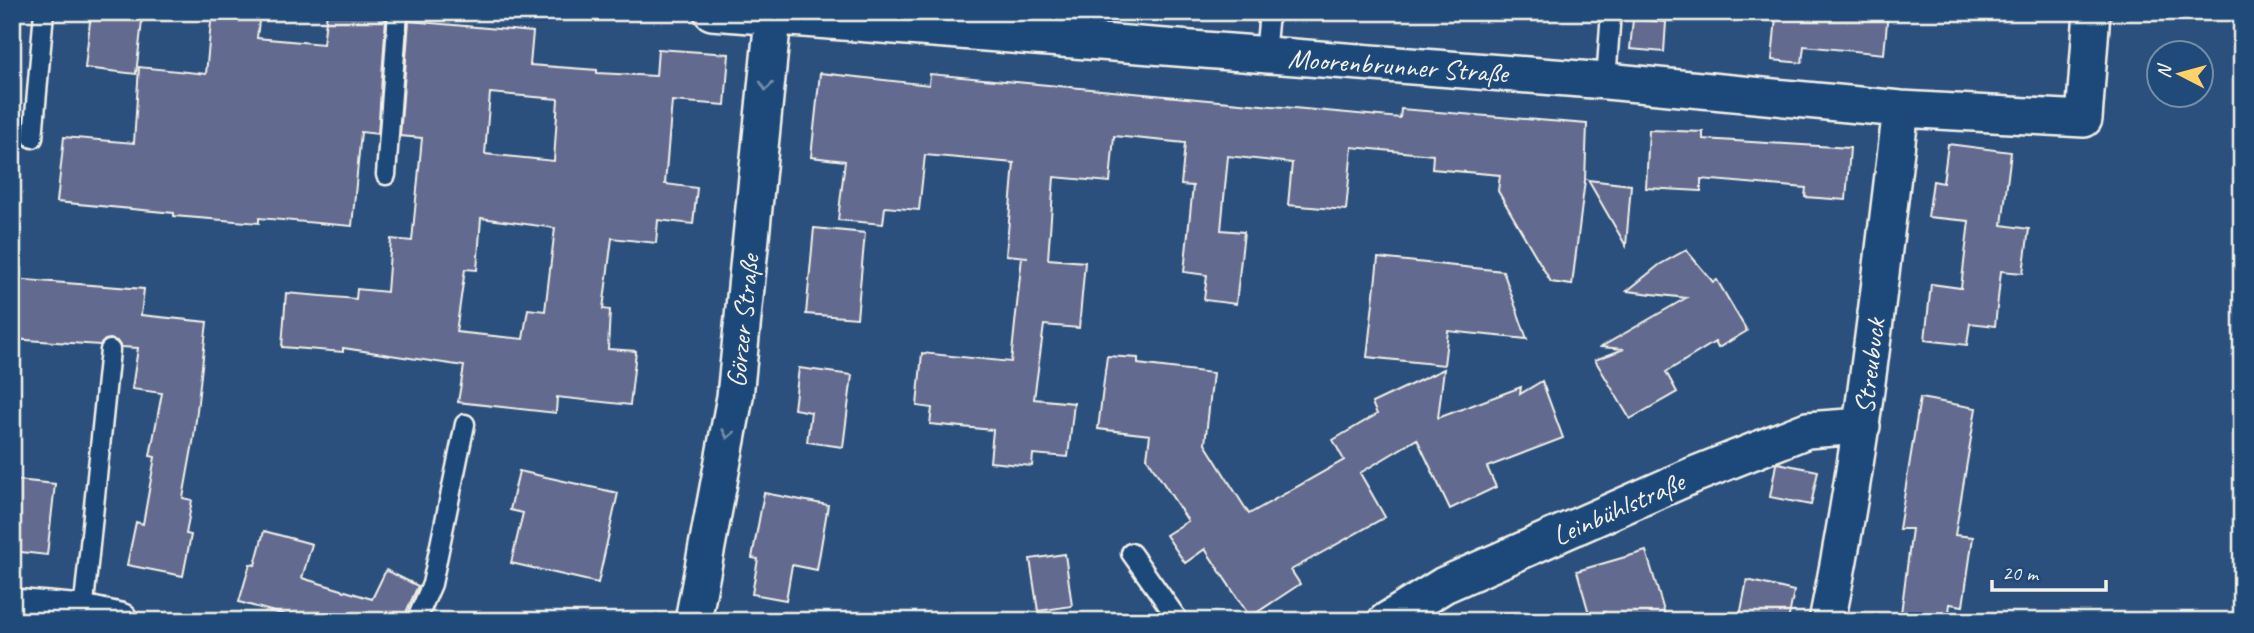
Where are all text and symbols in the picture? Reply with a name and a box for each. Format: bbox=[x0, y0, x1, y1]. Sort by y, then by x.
north arrow bbox=[2146, 38, 2216, 108]
street label: Moorenbrunner Straße bbox=[1287, 40, 1511, 91]
text: N bbox=[2152, 62, 2177, 79]
one-way arrow bbox=[759, 81, 774, 92]
street label: Görzer Straße bbox=[718, 251, 767, 389]
street label: Streubuck bbox=[1846, 315, 1893, 416]
one-way arrow bbox=[721, 428, 736, 440]
street label: Leinbühlstraße bbox=[1547, 463, 1691, 553]
scale bar bbox=[1992, 549, 2105, 593]
text: 20 m bbox=[2002, 560, 2040, 586]

